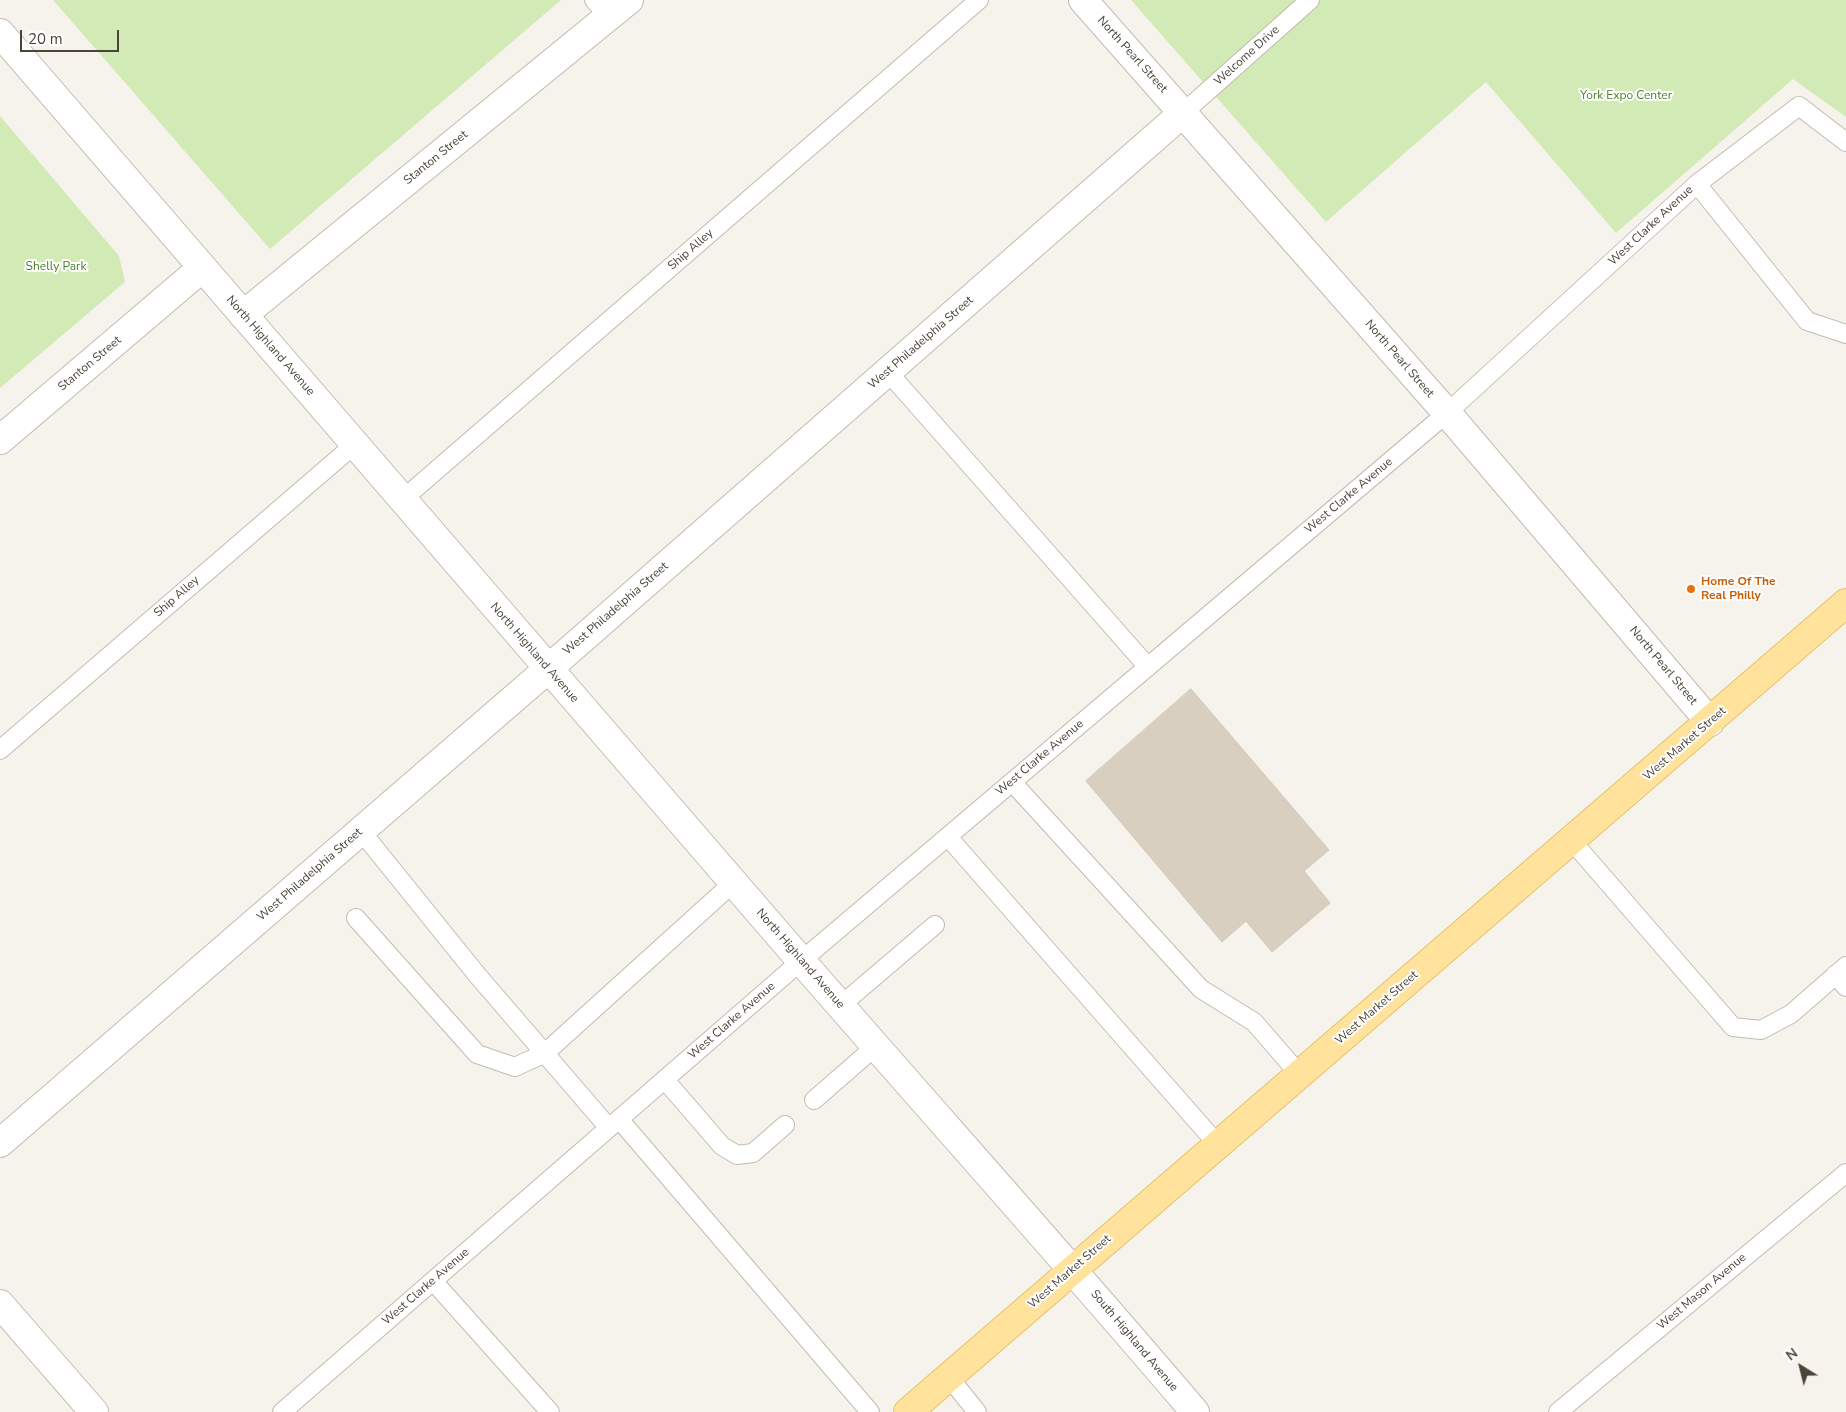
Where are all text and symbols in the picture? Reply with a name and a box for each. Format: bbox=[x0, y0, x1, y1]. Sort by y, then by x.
street label: North Pearl Street bbox=[1094, 14, 1170, 96]
scale bar bbox=[22, 20, 121, 52]
street label: Welcome Drive bbox=[1211, 23, 1283, 89]
text: 20 m bbox=[28, 29, 63, 49]
park label: York Expo Center bbox=[1580, 89, 1672, 103]
street label: Stanton Street bbox=[401, 128, 471, 188]
street label: West Clarke Avenue bbox=[1606, 183, 1696, 269]
street label: Ship Alley bbox=[665, 226, 717, 274]
park label: Shelly Park bbox=[26, 260, 86, 274]
street label: North Highland Avenue bbox=[223, 293, 317, 399]
street label: West Philadelphia Street bbox=[865, 293, 977, 393]
street label: North Pearl Street bbox=[1361, 317, 1437, 401]
street label: Stanton Street bbox=[55, 333, 125, 395]
street label: West Clarke Avenue bbox=[1302, 455, 1396, 537]
street label: West Philadelphia Street bbox=[560, 559, 672, 659]
street label: Ship Alley bbox=[151, 573, 203, 621]
place label: Home Of The Real Philly bbox=[1701, 575, 1775, 603]
marker: Home Of The Real Philly bbox=[1685, 583, 1697, 595]
street label: North Highland Avenue bbox=[487, 600, 581, 706]
street label: North Pearl Street bbox=[1626, 624, 1700, 708]
street label: West Market Street bbox=[1641, 704, 1729, 784]
street label: West Clarke Avenue bbox=[993, 717, 1087, 799]
street label: West Philadelphia Street bbox=[254, 825, 366, 925]
street label: North Highland Avenue bbox=[753, 906, 847, 1012]
street label: West Market Street bbox=[1333, 968, 1421, 1048]
street label: West Clarke Avenue bbox=[686, 979, 778, 1063]
street label: West Market Street bbox=[1026, 1232, 1114, 1312]
street label: West Clarke Avenue bbox=[380, 1245, 472, 1329]
street label: West Mason Avenue bbox=[1655, 1251, 1749, 1333]
street label: South Highland Avenue bbox=[1087, 1287, 1181, 1395]
north arrow bbox=[1776, 1342, 1826, 1392]
text: N bbox=[1782, 1344, 1802, 1365]

